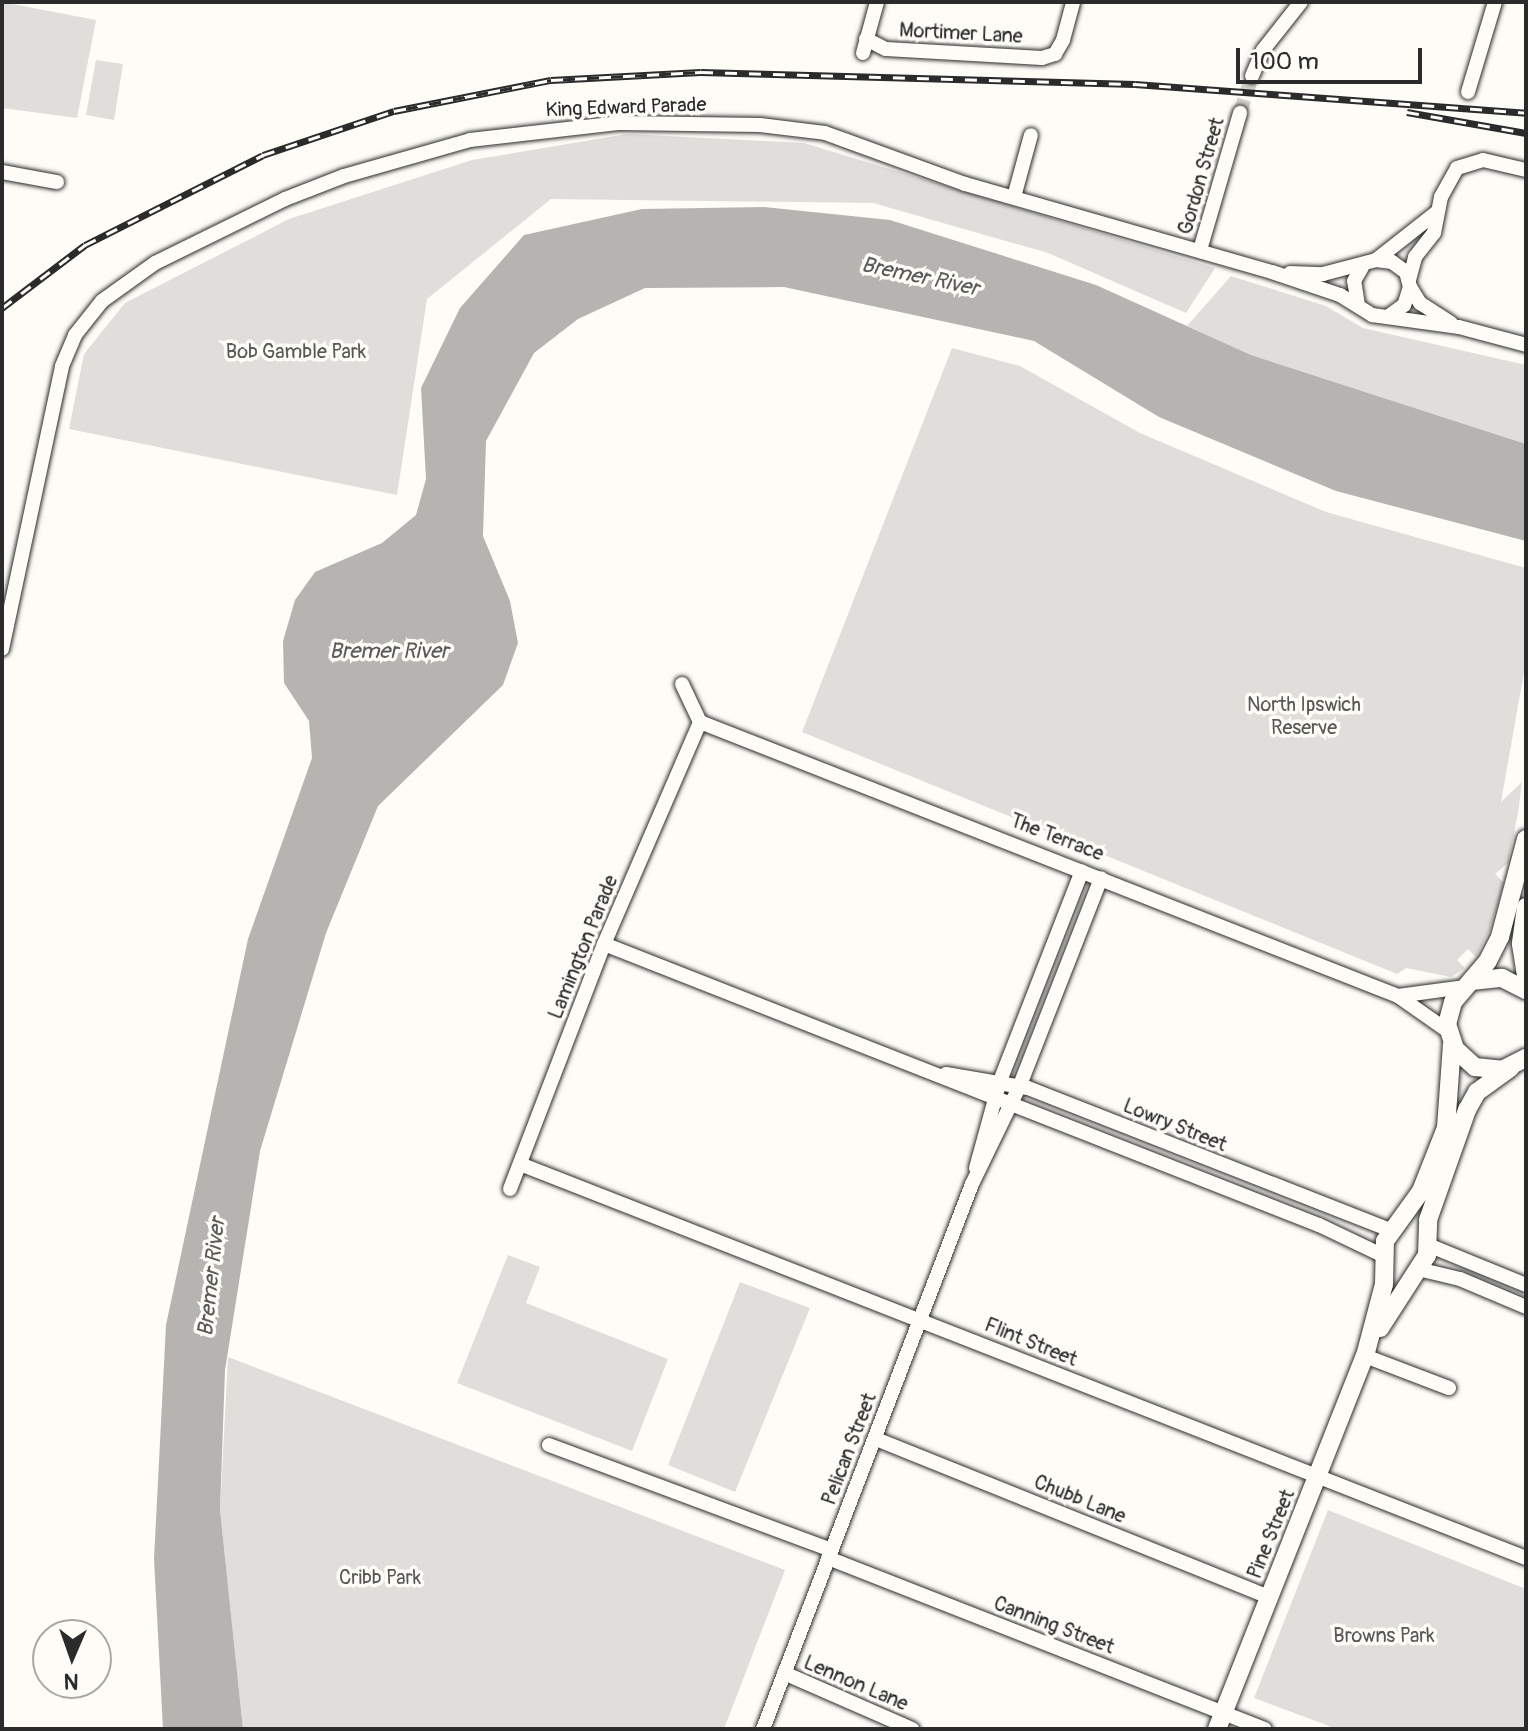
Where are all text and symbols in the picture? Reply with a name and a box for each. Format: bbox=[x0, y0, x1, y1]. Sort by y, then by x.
street label: Mortimer Lane bbox=[899, 18, 1023, 48]
scale bar bbox=[1240, 32, 1426, 82]
text: 100 m bbox=[1250, 47, 1319, 76]
street label: King Edward Parade bbox=[545, 92, 707, 122]
street label: Gordon Street bbox=[1173, 115, 1229, 237]
water label: Bremer River bbox=[859, 252, 981, 302]
park label: Bob Gamble Park bbox=[226, 339, 366, 363]
water label: Bremer River bbox=[329, 639, 449, 665]
park label: North Ipswich Reserve bbox=[1247, 692, 1361, 739]
street label: The Terrace bbox=[1007, 808, 1107, 866]
street label: Lamington Parade bbox=[543, 871, 623, 1023]
street label: Lowry Street bbox=[1120, 1093, 1230, 1157]
water label: Bremer River bbox=[193, 1216, 231, 1338]
street label: Flint Street bbox=[981, 1313, 1081, 1371]
street label: Pelican Street bbox=[817, 1390, 881, 1508]
street label: Chubb Lane bbox=[1031, 1470, 1129, 1528]
street label: Pine Street bbox=[1242, 1486, 1300, 1582]
park label: Cribb Park bbox=[339, 1565, 421, 1589]
street label: Canning Street bbox=[990, 1591, 1118, 1659]
north arrow bbox=[32, 1619, 112, 1699]
park label: Browns Park bbox=[1333, 1623, 1435, 1647]
street label: Lennon Lane bbox=[800, 1650, 912, 1716]
text: N bbox=[63, 1667, 79, 1695]

